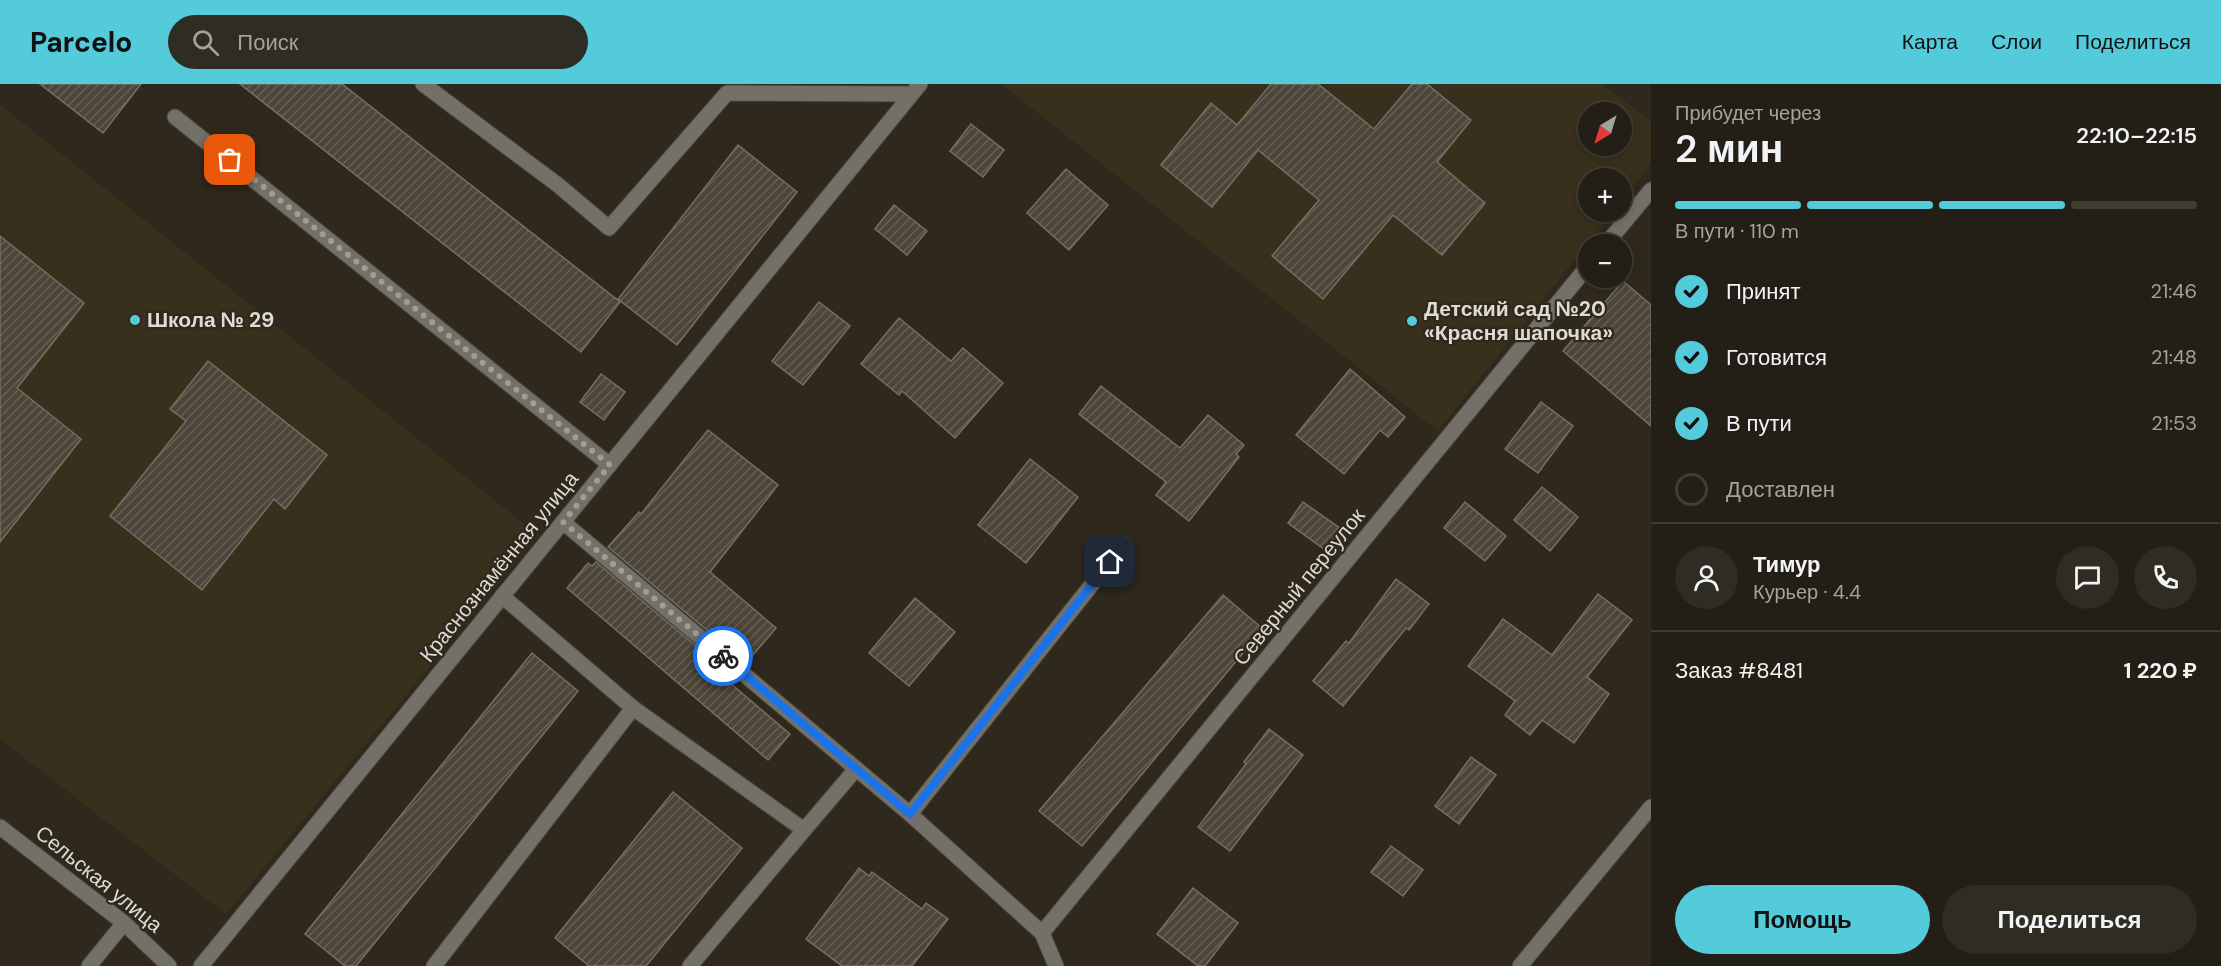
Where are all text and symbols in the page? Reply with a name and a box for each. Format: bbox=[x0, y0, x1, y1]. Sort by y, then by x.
search box bbox=[168, 15, 588, 69]
text: Parcelo bbox=[30, 24, 132, 61]
icon: search bbox=[189, 26, 222, 59]
text: Поиск bbox=[237, 28, 298, 57]
text: Карта bbox=[1902, 28, 1958, 56]
text: Слои bbox=[1991, 28, 2042, 56]
text: Поделиться bbox=[2075, 28, 2191, 56]
text: Прибудет через bbox=[1675, 100, 1821, 126]
north arrow bbox=[1578, 102, 1632, 156]
map controls bbox=[1578, 102, 1632, 288]
text: 22:10–22:15 bbox=[2076, 121, 2197, 150]
text: 2 мин bbox=[1675, 123, 1783, 174]
pin bbox=[204, 134, 255, 185]
icon: bag bbox=[213, 143, 246, 176]
button: + bbox=[1578, 168, 1632, 222]
text: В пути · 110 m bbox=[1675, 218, 1799, 244]
button: − bbox=[1578, 234, 1632, 288]
icon: check bbox=[1675, 275, 1708, 308]
text: Принят bbox=[1726, 277, 1800, 306]
text: 21:46 bbox=[2151, 278, 2197, 304]
place label: Детский сад №20 «Красня шапочка» bbox=[1424, 295, 1613, 347]
place label: Школа № 29 bbox=[147, 306, 274, 334]
marker: Школа № 29 bbox=[128, 313, 142, 327]
marker: Детский сад №20 «Красня шапочка» bbox=[1405, 314, 1419, 328]
icon: check bbox=[1675, 341, 1708, 374]
text: Готовится bbox=[1726, 343, 1827, 372]
text: 21:48 bbox=[2151, 344, 2197, 370]
icon: check bbox=[1675, 407, 1708, 440]
text: В пути bbox=[1726, 409, 1792, 438]
text: 21:53 bbox=[2151, 410, 2197, 436]
street label: Краснознамённая улица bbox=[413, 466, 585, 668]
text: Доставлен bbox=[1726, 475, 1835, 504]
street label: Северный переулок bbox=[1227, 502, 1372, 671]
pin bbox=[1084, 536, 1135, 587]
icon: home bbox=[1093, 545, 1126, 578]
button: person bbox=[1675, 546, 1738, 609]
button: chat bbox=[2056, 546, 2119, 609]
button: phone bbox=[2134, 546, 2197, 609]
text: Тимур bbox=[1753, 550, 1821, 579]
text: Курьер · 4.4 bbox=[1753, 579, 1861, 605]
courier bbox=[693, 626, 753, 686]
icon: bike bbox=[707, 640, 740, 673]
text: Заказ #8481 bbox=[1675, 656, 1803, 685]
text: 1 220 ₽ bbox=[2123, 656, 2197, 685]
street label: Сельская улица bbox=[30, 819, 169, 939]
button: Помощь bbox=[1675, 885, 1930, 954]
button: Поделиться bbox=[1942, 885, 2197, 954]

